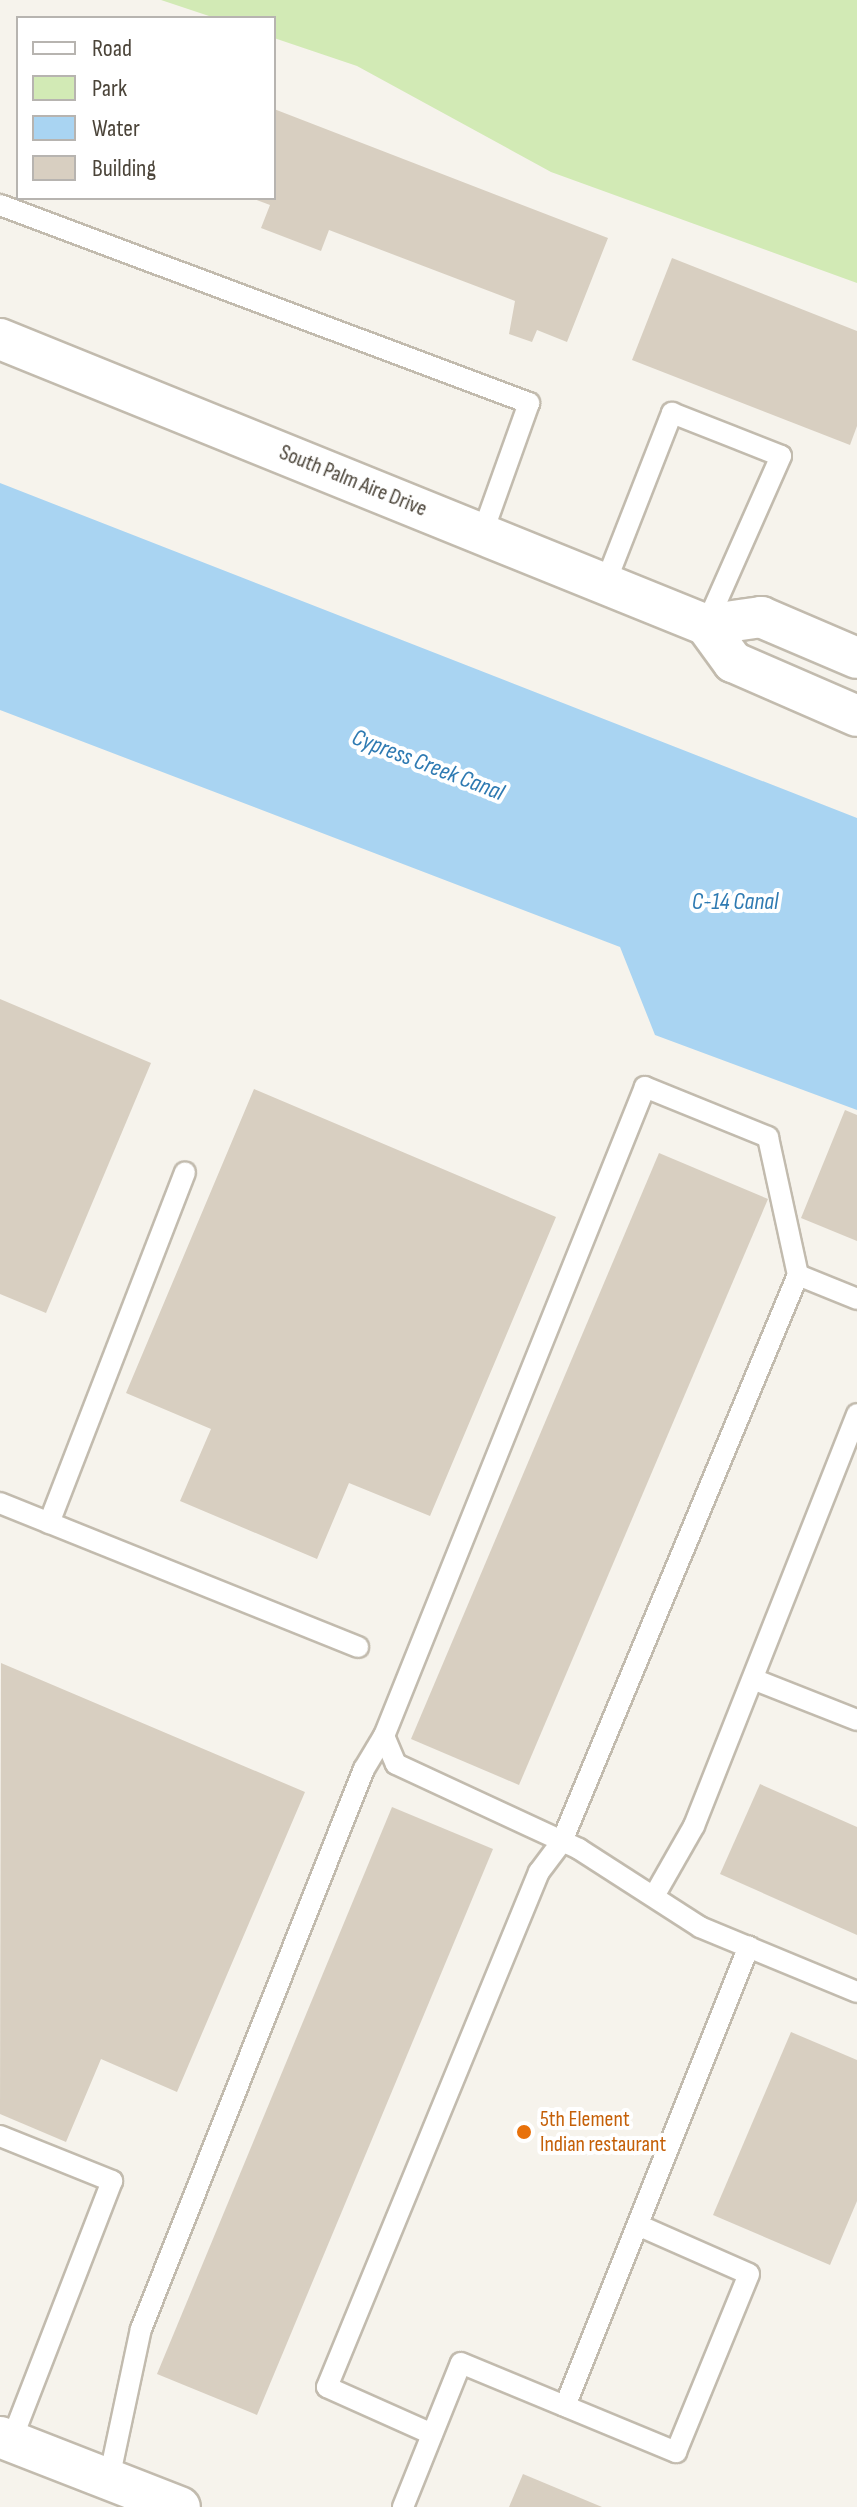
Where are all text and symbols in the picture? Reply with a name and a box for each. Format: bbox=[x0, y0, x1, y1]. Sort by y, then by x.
legend bbox=[16, 16, 276, 200]
text: Road bbox=[92, 34, 132, 63]
text: Park bbox=[92, 74, 127, 103]
text: Water bbox=[92, 114, 140, 143]
text: Building bbox=[92, 154, 156, 183]
street label: South Palm Aire Drive bbox=[275, 439, 431, 523]
water label: Cypress Creek Canal bbox=[348, 723, 508, 807]
water label: C-14 Canal bbox=[692, 888, 778, 916]
place label: 5th Element Indian restaurant bbox=[540, 2106, 666, 2158]
marker: 5th Element Indian restaurant bbox=[515, 2123, 533, 2141]

